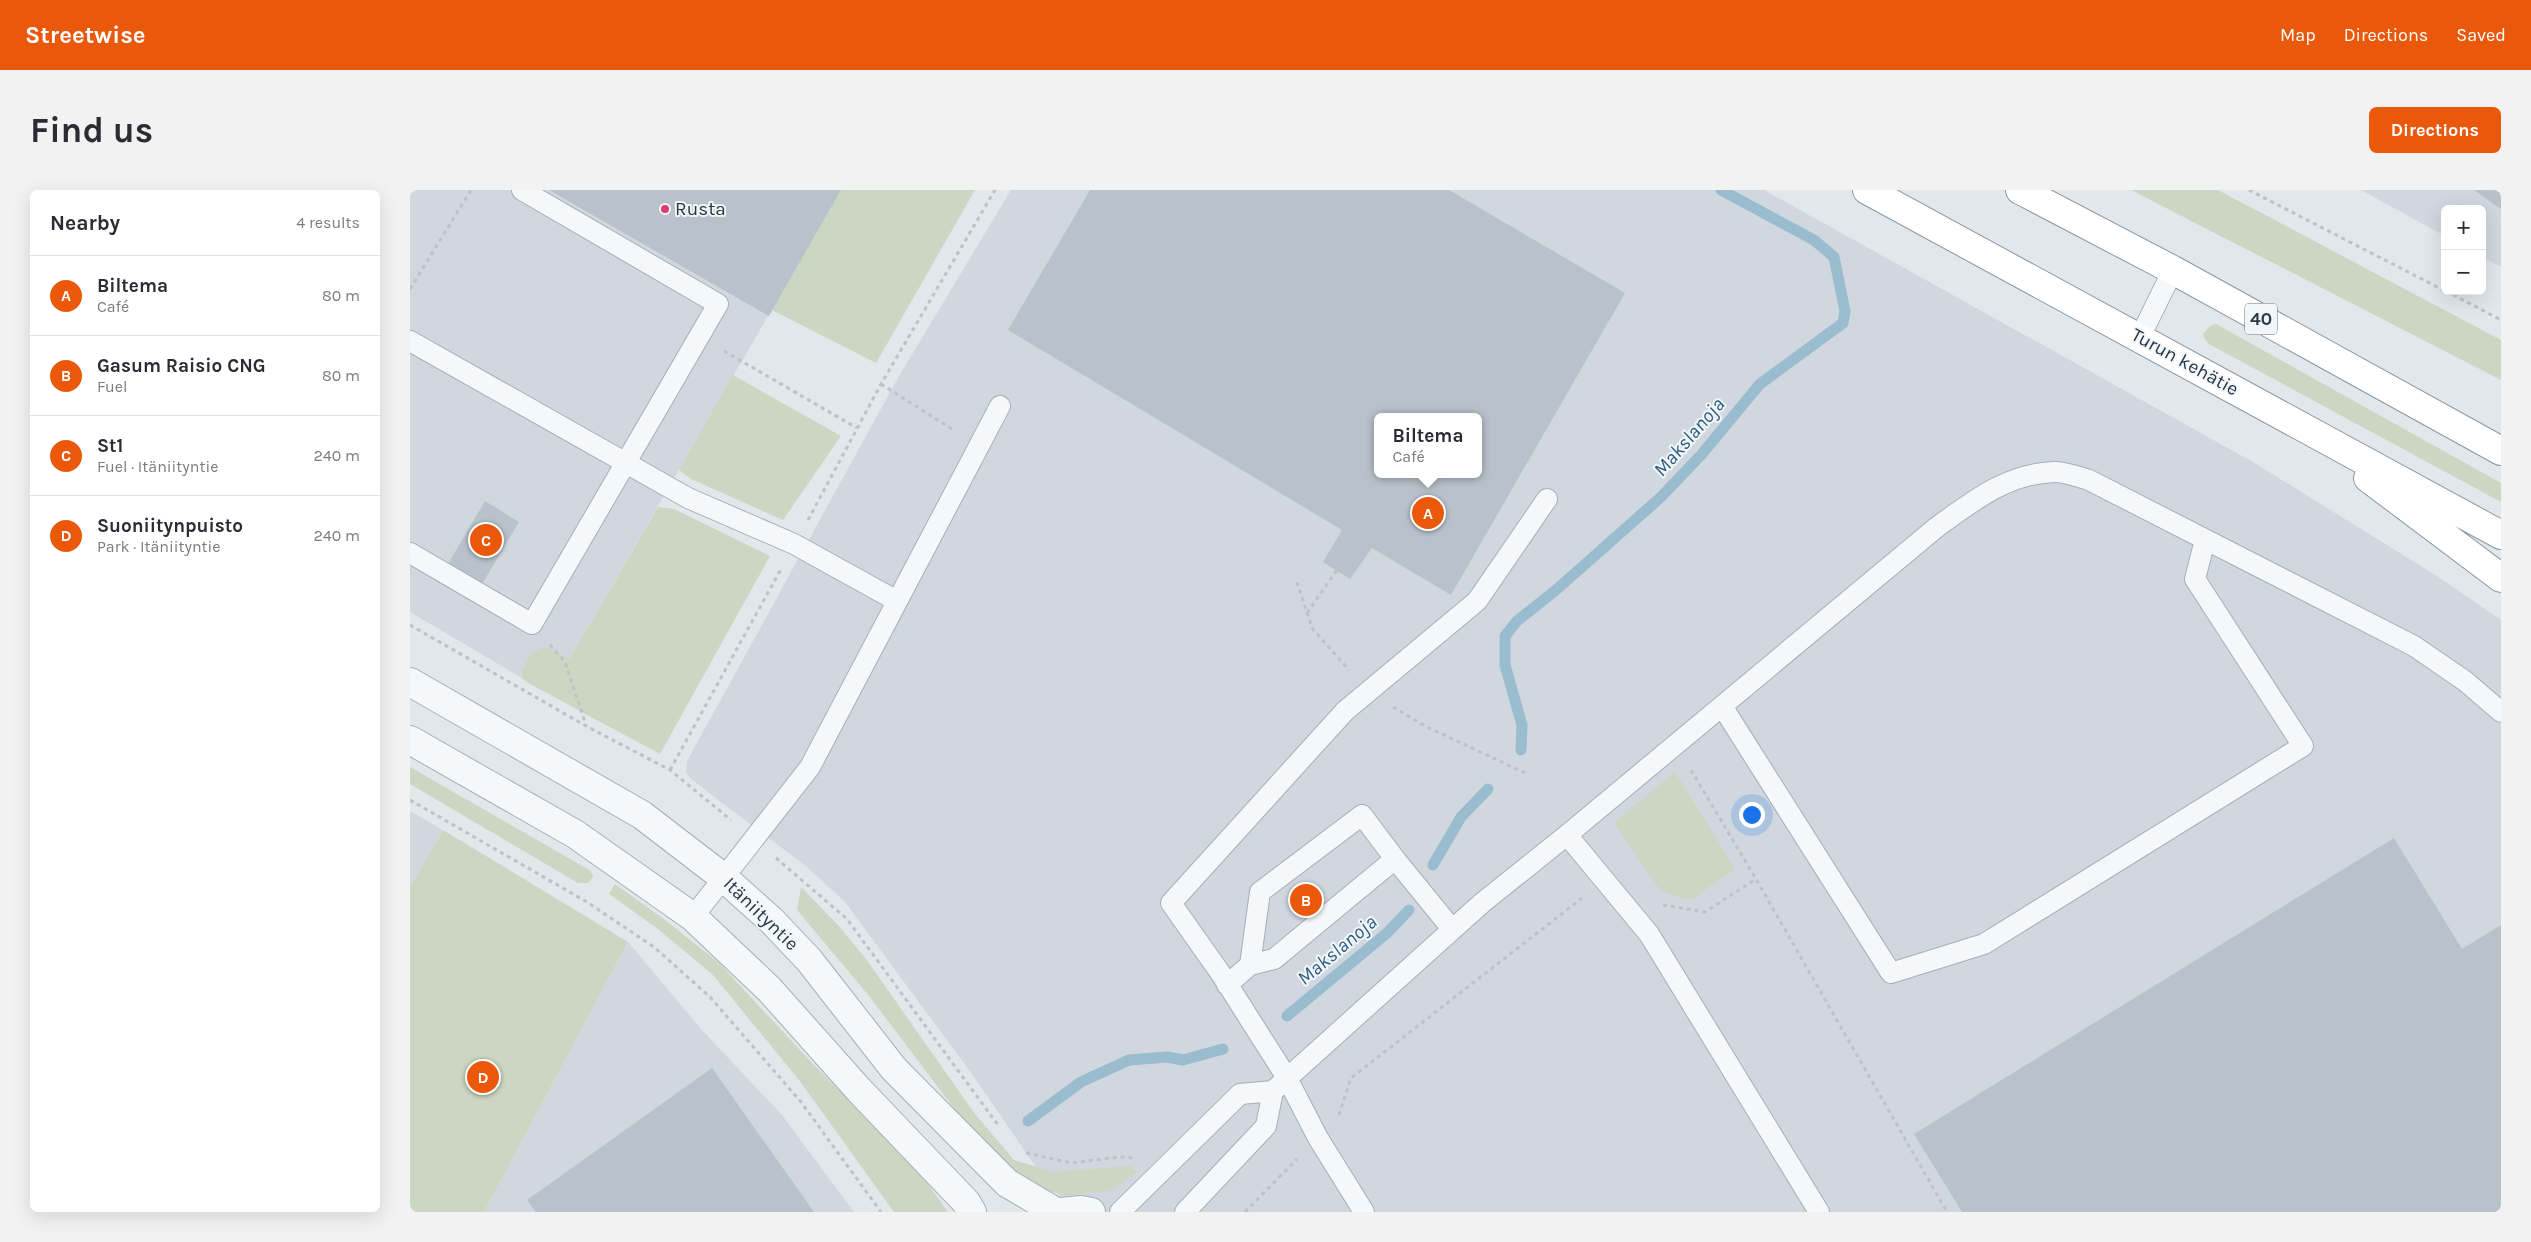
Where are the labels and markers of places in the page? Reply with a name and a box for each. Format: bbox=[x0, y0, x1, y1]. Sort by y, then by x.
place label: Rusta bbox=[675, 198, 726, 220]
marker: Rusta bbox=[659, 203, 671, 215]
pin: A bbox=[1412, 494, 1444, 532]
pin: C bbox=[470, 521, 502, 559]
pin: B bbox=[1290, 881, 1322, 919]
pin: D bbox=[467, 1058, 499, 1096]

